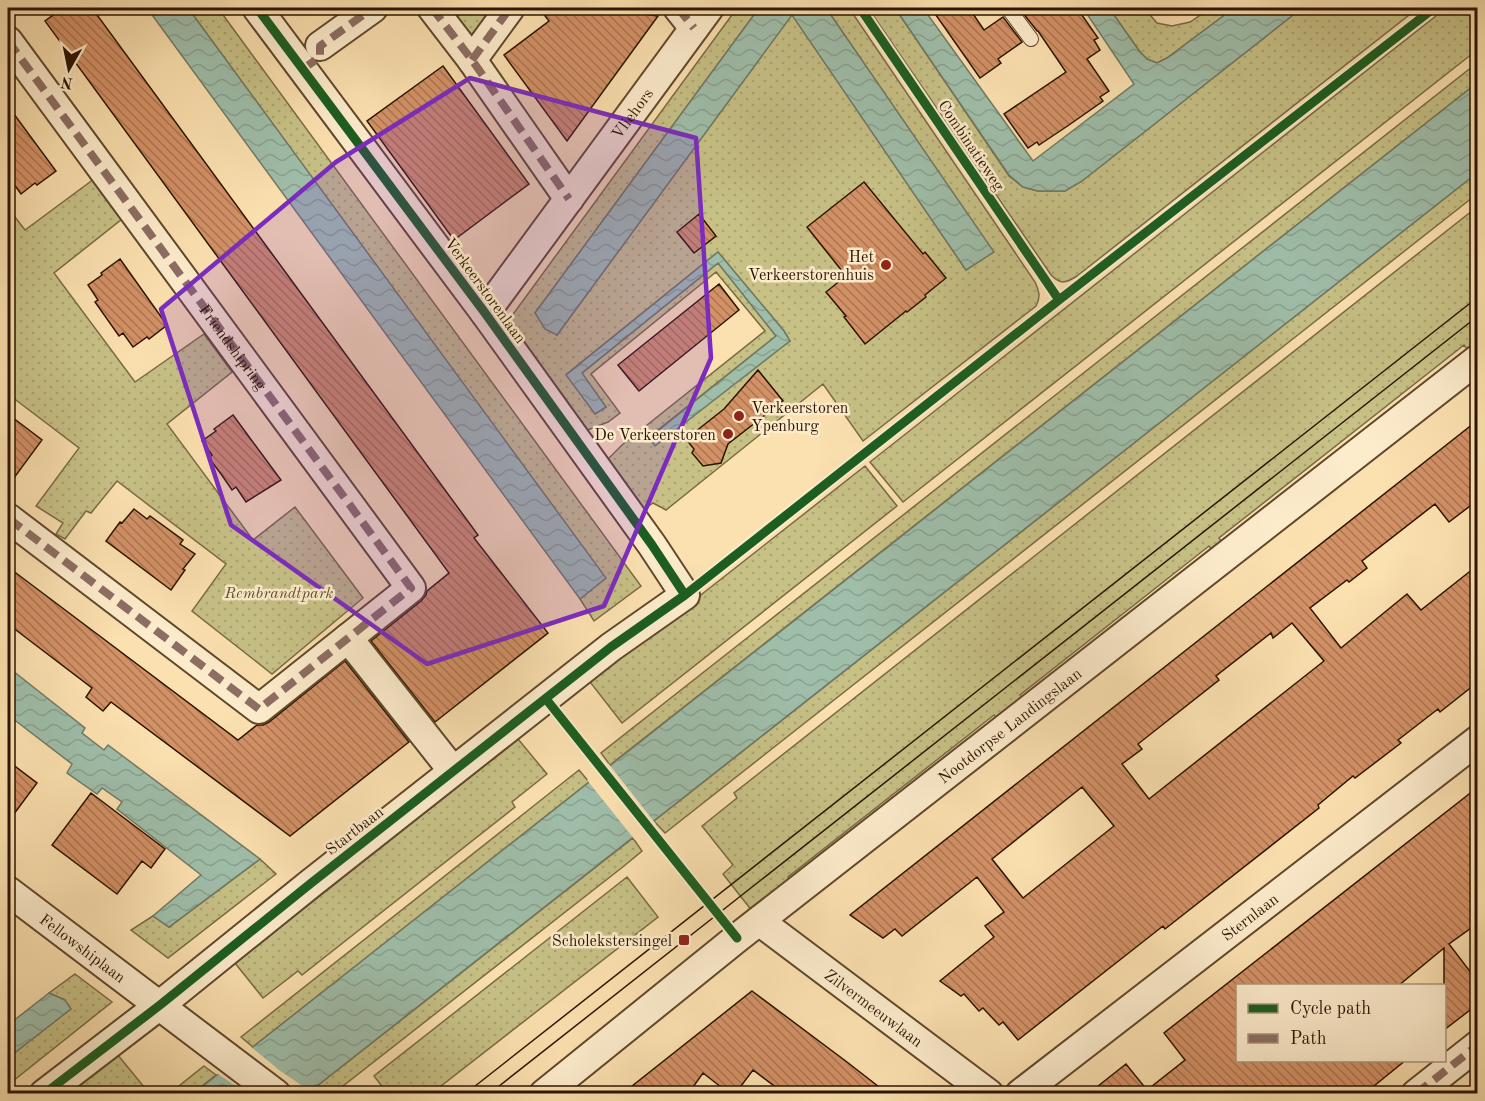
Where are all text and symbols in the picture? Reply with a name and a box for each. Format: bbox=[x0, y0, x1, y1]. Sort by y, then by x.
north arrow bbox=[39, 39, 99, 99]
text: N bbox=[59, 73, 74, 91]
street label: Vliehors bbox=[610, 86, 657, 143]
street label: Combinatieweg bbox=[934, 98, 1007, 195]
street label: Verkeerstorenlaan bbox=[441, 235, 528, 347]
place label: Het Verkeerstorenhuis bbox=[748, 250, 874, 284]
marker: Het Verkeerstorenhuis bbox=[879, 258, 893, 272]
street label: Friendshipring bbox=[195, 302, 269, 394]
place label: Verkeerstoren Ypenburg bbox=[751, 401, 849, 435]
marker: Verkeerstoren Ypenburg bbox=[732, 409, 746, 423]
marker: De Verkeerstoren bbox=[721, 427, 735, 441]
place label: De Verkeerstoren bbox=[594, 428, 716, 444]
park label: Rembrandtpark bbox=[224, 586, 334, 602]
street label: Nootdorpse Landingslaan bbox=[936, 666, 1086, 787]
street label: Startbaan bbox=[323, 804, 387, 859]
street label: Sternlaan bbox=[1219, 891, 1282, 945]
street label: Fellowshiplaan bbox=[36, 912, 128, 987]
marker: Scholekstersingel bbox=[677, 933, 691, 947]
place label: Scholekstersingel bbox=[552, 934, 672, 950]
street label: Zilvermeeuwlaan bbox=[821, 967, 925, 1051]
legend bbox=[1236, 984, 1446, 1062]
text: Cycle path bbox=[1290, 1000, 1371, 1018]
text: Path bbox=[1290, 1030, 1327, 1048]

